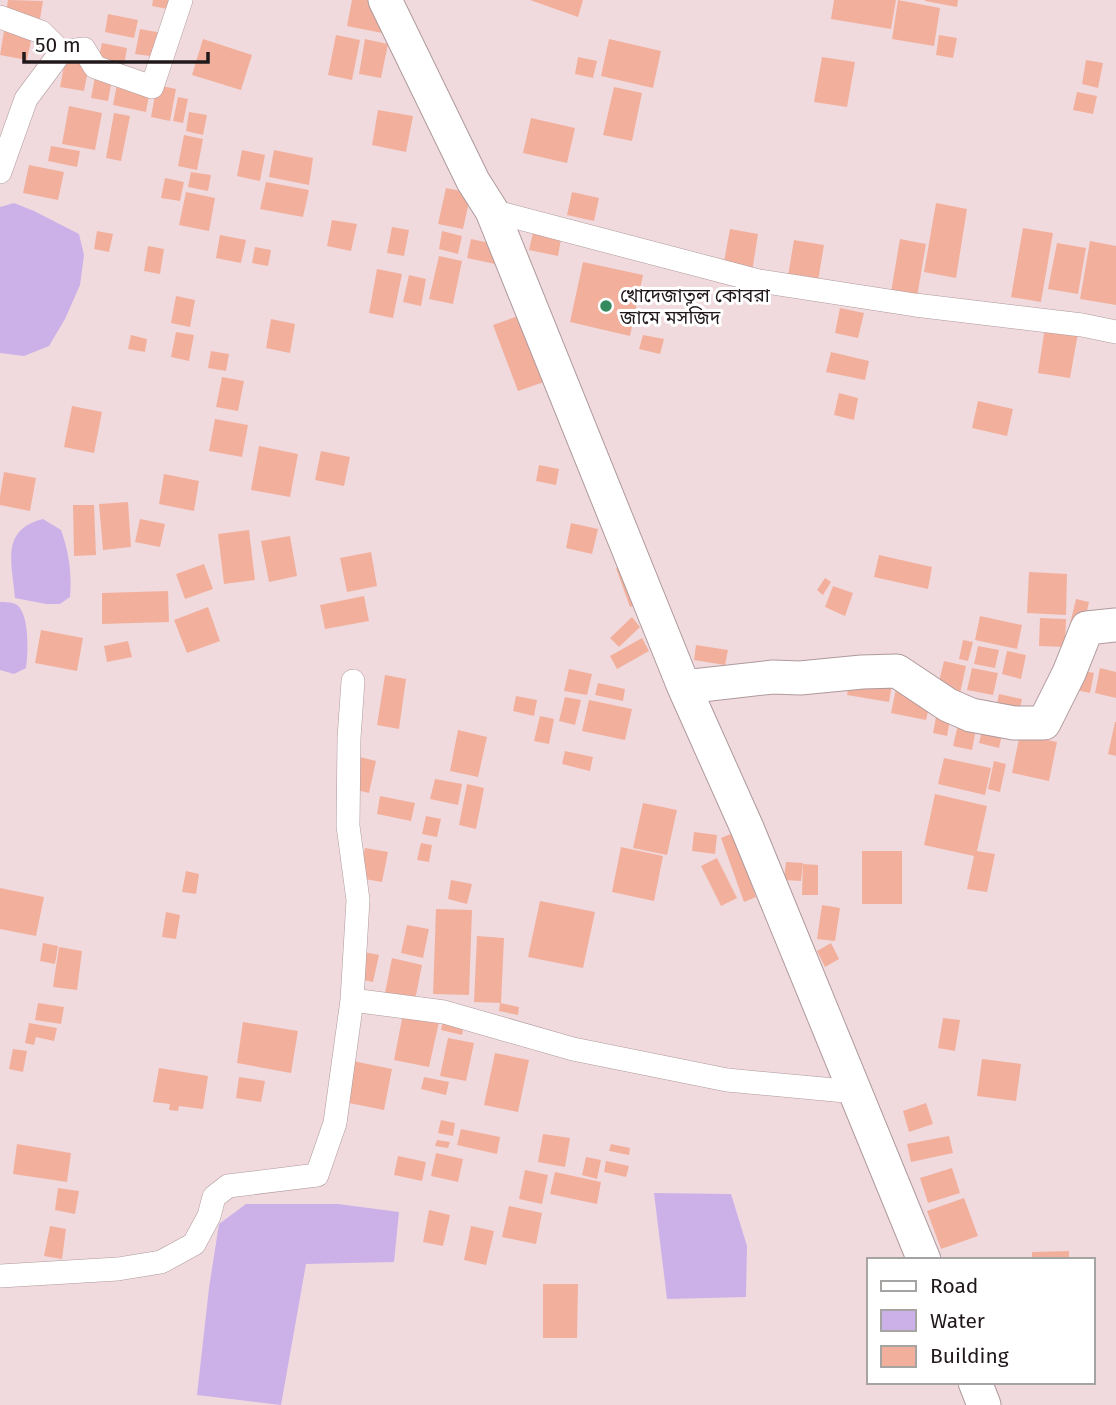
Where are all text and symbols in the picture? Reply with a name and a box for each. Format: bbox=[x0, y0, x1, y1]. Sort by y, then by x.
scale bar bbox=[24, 21, 208, 65]
text: 50 m bbox=[35, 32, 81, 58]
place label: খোদেজাতুল কোবরা জামে মসজিদ bbox=[619, 284, 771, 329]
marker: খোদেজাতুল কোবরা জামে মসজিদ bbox=[598, 298, 614, 314]
legend bbox=[867, 1258, 1095, 1384]
text: Road bbox=[930, 1273, 978, 1299]
text: Water bbox=[930, 1308, 985, 1334]
text: Building bbox=[930, 1343, 1009, 1369]

